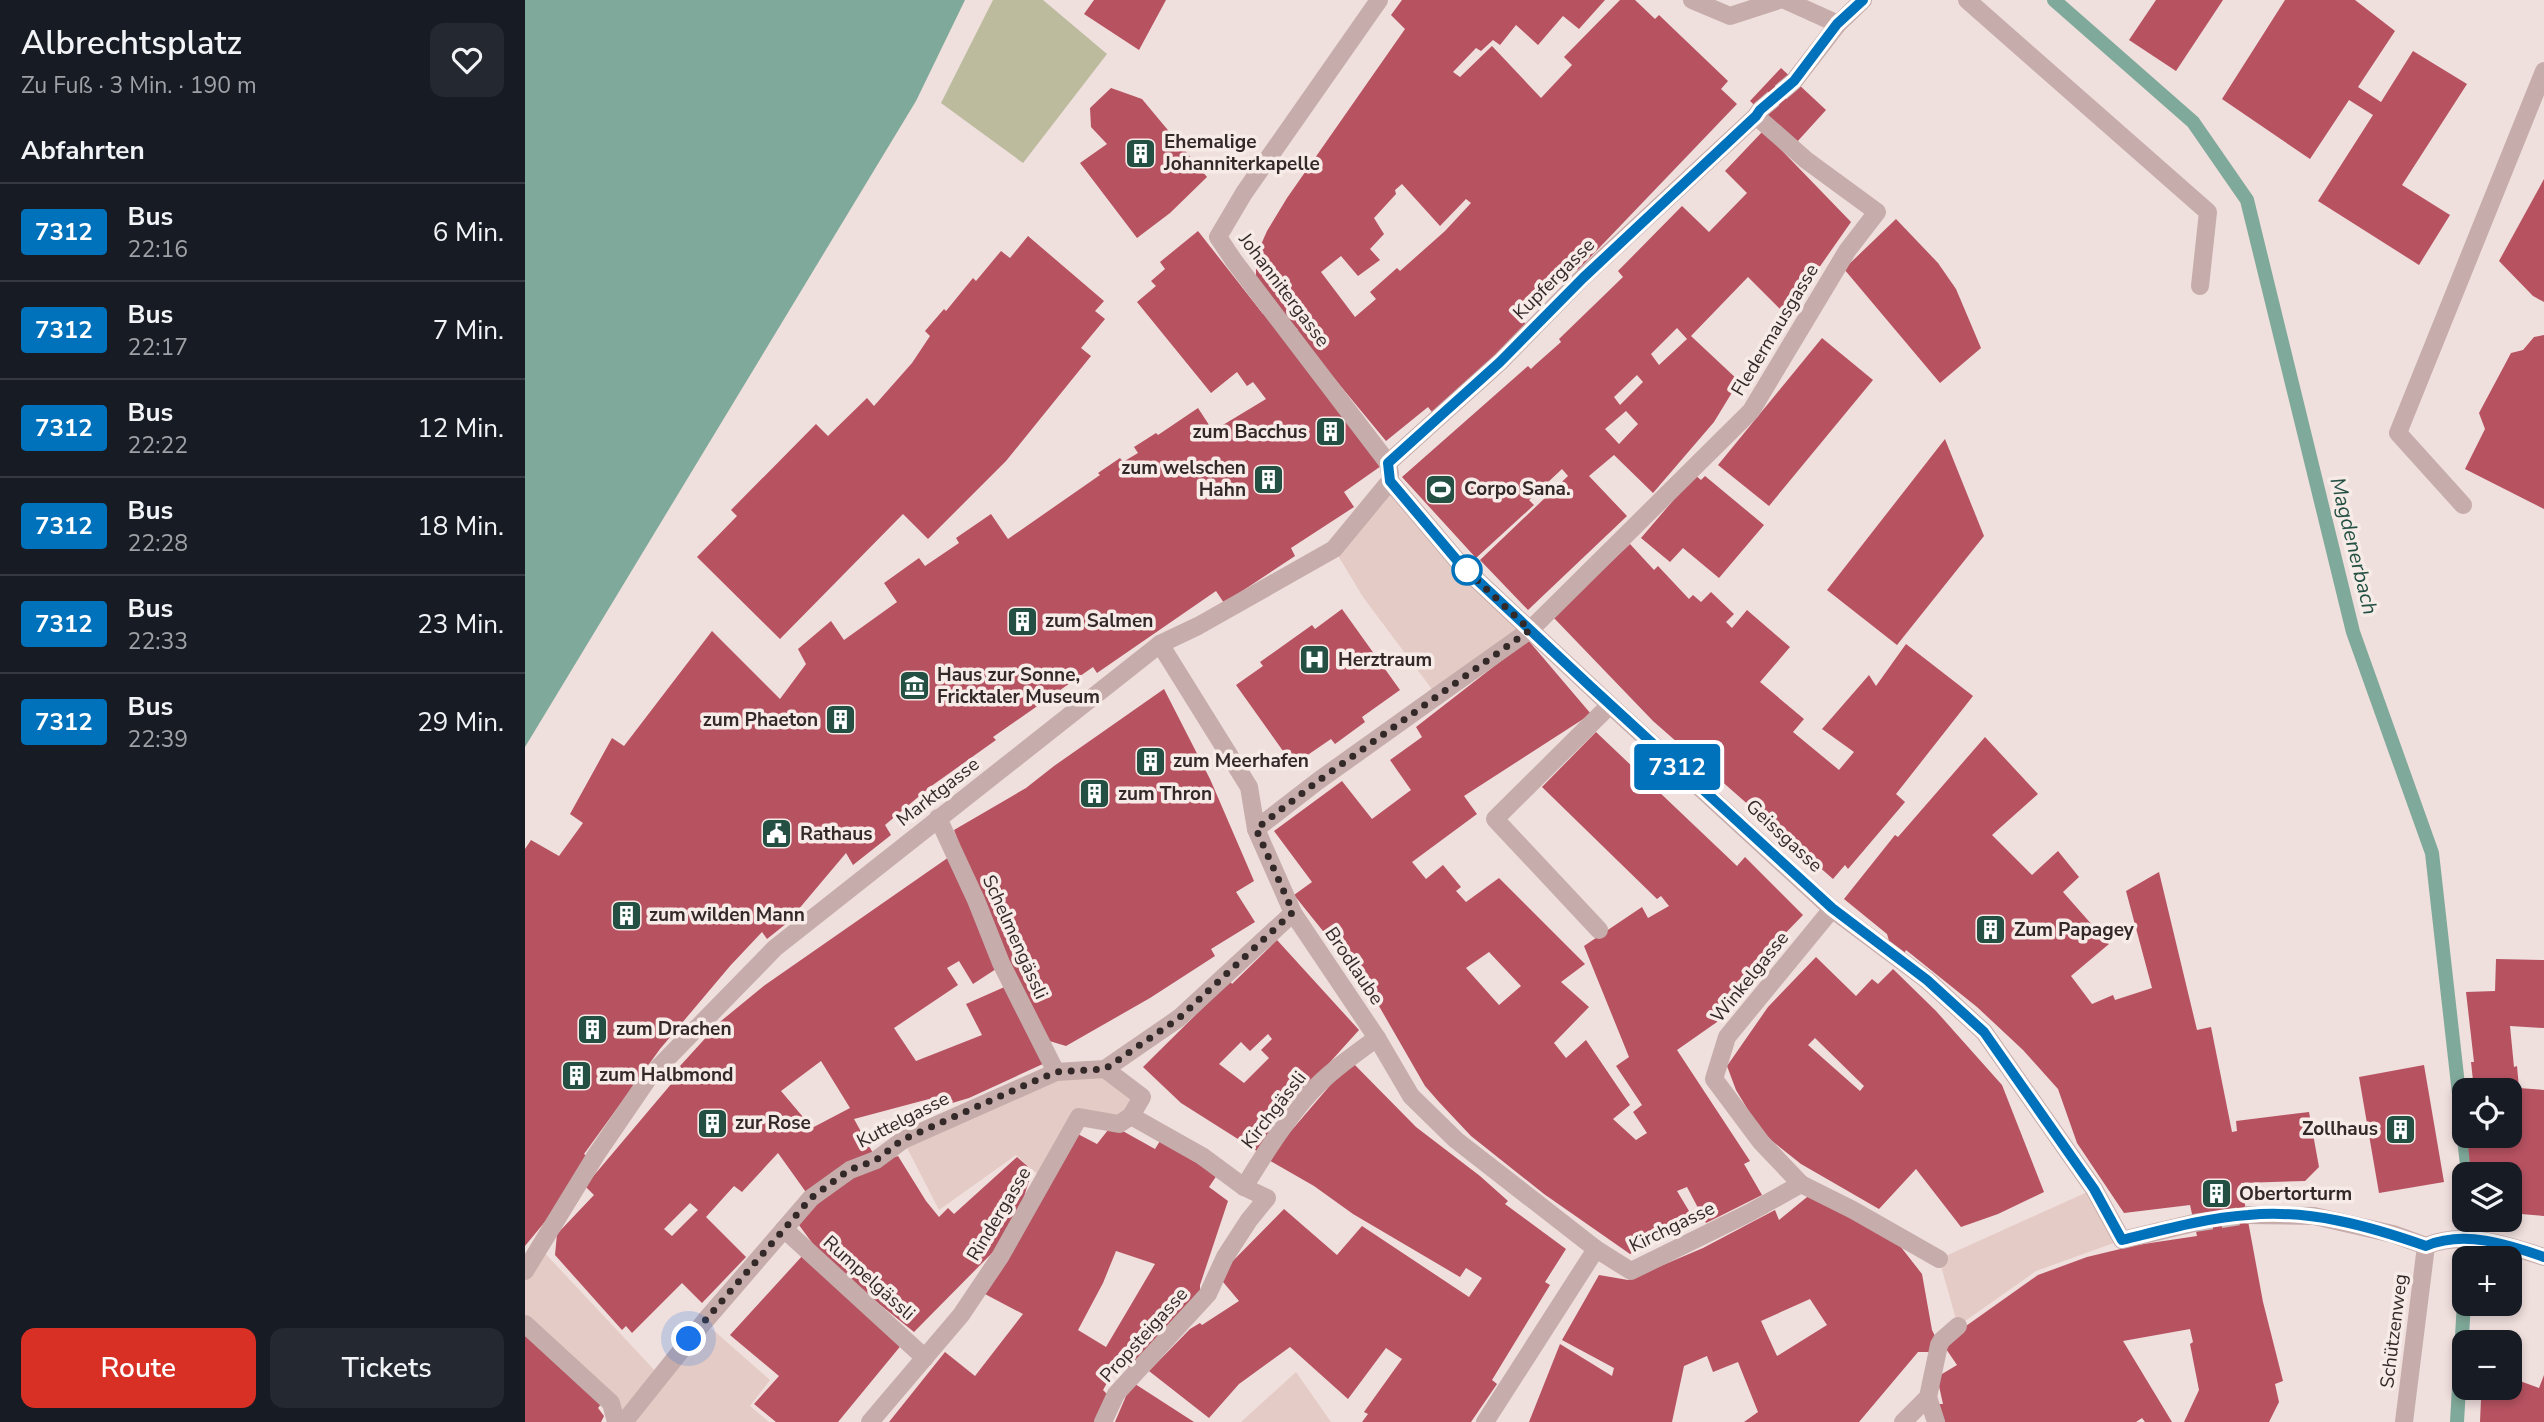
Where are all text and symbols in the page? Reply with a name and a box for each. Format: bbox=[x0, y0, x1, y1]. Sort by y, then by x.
text: Albrechtsplatz bbox=[21, 21, 242, 66]
button: heart bbox=[430, 23, 504, 97]
text: Zu Fuß · 3 Min. · 190 m bbox=[21, 70, 257, 101]
place label: Ehemalige Johanniterkapelle bbox=[1163, 129, 1320, 177]
text: Abfahrten bbox=[21, 133, 145, 168]
building icon: Ehemalige Johanniterkapelle bbox=[1124, 136, 1158, 170]
text: Bus bbox=[128, 199, 173, 234]
text: 6 Min. bbox=[433, 215, 504, 250]
text: 7312 bbox=[35, 216, 93, 248]
street label: Johannitergasse bbox=[1232, 227, 1335, 352]
street label: Kupfergasse bbox=[1507, 232, 1601, 326]
text: 22:16 bbox=[128, 234, 188, 265]
street label: Fledermausgasse bbox=[1725, 259, 1825, 401]
text: Bus bbox=[128, 297, 173, 332]
text: 7 Min. bbox=[433, 313, 504, 348]
text: 7312 bbox=[35, 314, 93, 346]
text: 22:17 bbox=[128, 332, 188, 363]
text: Bus bbox=[128, 395, 173, 430]
text: 12 Min. bbox=[417, 411, 504, 446]
text: 7312 bbox=[35, 412, 93, 444]
building icon: zum Bacchus bbox=[1313, 415, 1347, 449]
place label: zum Bacchus bbox=[1193, 419, 1307, 445]
text: 22:22 bbox=[128, 430, 188, 461]
place label: zum welschen Hahn bbox=[1121, 455, 1246, 503]
building icon: zum welschen Hahn bbox=[1252, 462, 1286, 496]
sports icon: Corpo Sana. bbox=[1424, 472, 1458, 506]
water label: Magdenerbach bbox=[2323, 474, 2385, 618]
place label: Corpo Sana. bbox=[1464, 476, 1571, 502]
text: Bus bbox=[128, 493, 173, 528]
text: 18 Min. bbox=[417, 509, 504, 544]
text: 7312 bbox=[35, 510, 93, 542]
text: 22:28 bbox=[128, 528, 188, 559]
unlabelled marker bbox=[1452, 555, 1482, 585]
text: Bus bbox=[128, 591, 173, 626]
building icon: zum Salmen bbox=[1005, 604, 1039, 638]
text: 23 Min. bbox=[417, 607, 504, 642]
text: 7312 bbox=[35, 608, 93, 640]
place label: zum Salmen bbox=[1045, 608, 1153, 634]
text: 22:33 bbox=[128, 626, 188, 657]
hospital icon: Herztraum bbox=[1298, 643, 1332, 677]
place label: Herztraum bbox=[1338, 647, 1432, 673]
place label: Haus zur Sonne, Fricktaler Museum bbox=[937, 662, 1100, 710]
museum icon: Haus zur Sonne, Fricktaler Museum bbox=[897, 669, 931, 703]
text: Bus bbox=[128, 689, 173, 724]
building icon: zum Phaeton bbox=[824, 703, 858, 737]
text: 29 Min. bbox=[417, 705, 504, 740]
text: 7312 bbox=[35, 706, 93, 738]
place label: zum Phaeton bbox=[703, 707, 818, 733]
text: 22:39 bbox=[128, 724, 188, 755]
building icon: zum Meerhafen bbox=[1133, 744, 1167, 778]
line badge: 7312 bbox=[1628, 744, 1726, 790]
place label: zum Meerhafen bbox=[1173, 748, 1309, 774]
street label: Marktgasse bbox=[891, 751, 985, 833]
text: 7312 bbox=[1648, 751, 1706, 783]
building icon: zum Thron bbox=[1078, 777, 1112, 811]
place label: zum Thron bbox=[1118, 781, 1212, 807]
street label: Geissgasse bbox=[1740, 794, 1828, 878]
public building icon: Rathaus bbox=[760, 817, 794, 851]
place label: Rathaus bbox=[800, 821, 872, 847]
street label: Schelmengässli bbox=[976, 871, 1054, 1003]
building icon: zum wilden Mann bbox=[609, 898, 643, 932]
place label: zum wilden Mann bbox=[649, 902, 805, 928]
building icon: Zum Papagey bbox=[1974, 913, 2008, 947]
place label: Zum Papagey bbox=[2014, 917, 2135, 943]
street label: Brodlaube bbox=[1318, 922, 1390, 1010]
street label: Winkelgasse bbox=[1705, 926, 1795, 1028]
building icon: zum Drachen bbox=[576, 1012, 610, 1046]
place label: zum Drachen bbox=[616, 1016, 732, 1042]
building icon: zum Halbmond bbox=[559, 1058, 593, 1092]
place label: zum Halbmond bbox=[599, 1062, 733, 1088]
street label: Kirchgässli bbox=[1235, 1066, 1313, 1154]
map controls bbox=[2452, 1078, 2522, 1400]
button: locate bbox=[2452, 1078, 2522, 1148]
street label: Kuttelgasse bbox=[852, 1086, 954, 1154]
building icon: zur Rose bbox=[695, 1106, 729, 1140]
place label: zur Rose bbox=[735, 1110, 811, 1136]
building icon: Zollhaus bbox=[2384, 1112, 2418, 1146]
place label: Zollhaus bbox=[2302, 1116, 2378, 1142]
street label: Rindergasse bbox=[961, 1162, 1037, 1266]
button: layers bbox=[2452, 1162, 2522, 1232]
building icon: Obertorturm bbox=[2199, 1177, 2233, 1211]
place label: Obertorturm bbox=[2239, 1181, 2352, 1207]
street label: Kirchgasse bbox=[1625, 1195, 1719, 1259]
street label: Rumpelgässli bbox=[817, 1230, 921, 1326]
button: + bbox=[2452, 1246, 2522, 1316]
street label: Schützenweg bbox=[2374, 1272, 2414, 1390]
street label: Propsteigasse bbox=[1094, 1282, 1194, 1388]
your location bbox=[671, 1321, 706, 1356]
button: Route bbox=[21, 1328, 256, 1408]
button: Tickets bbox=[270, 1328, 504, 1408]
button: − bbox=[2452, 1330, 2522, 1400]

